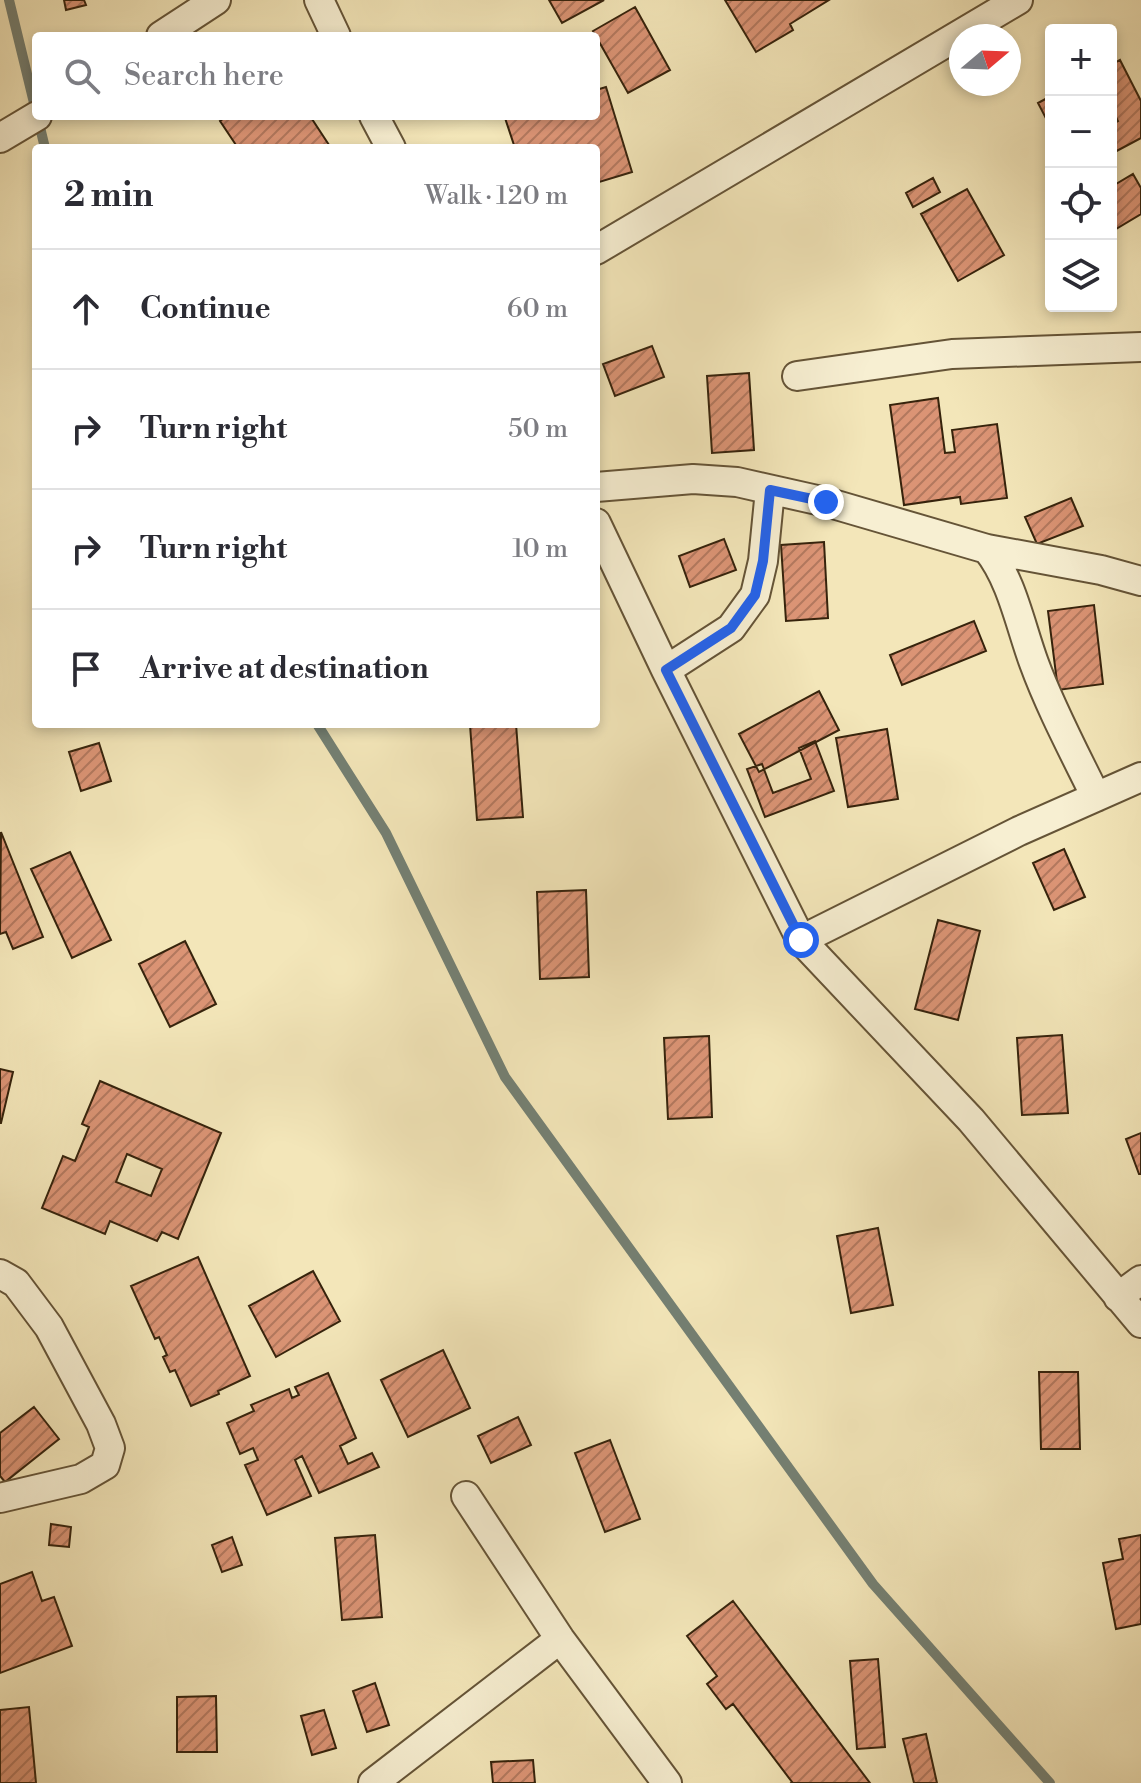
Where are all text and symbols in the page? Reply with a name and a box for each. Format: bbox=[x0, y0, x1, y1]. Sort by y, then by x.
north arrow bbox=[949, 24, 1021, 96]
map controls bbox=[1045, 24, 1117, 312]
button: + bbox=[1045, 24, 1117, 96]
search box bbox=[32, 32, 600, 120]
icon: search bbox=[60, 54, 104, 98]
text: Search here bbox=[124, 57, 284, 95]
button: − bbox=[1045, 96, 1117, 168]
button: locate bbox=[1045, 168, 1117, 240]
text: 2 min bbox=[64, 175, 153, 217]
text: Walk · 120 m bbox=[425, 180, 568, 212]
button: layers bbox=[1045, 240, 1117, 312]
icon: ahead bbox=[64, 287, 108, 331]
text: Continue bbox=[140, 290, 271, 328]
text: 60 m bbox=[507, 293, 568, 325]
icon: right bbox=[64, 407, 108, 451]
text: Turn right bbox=[140, 410, 287, 448]
text: 50 m bbox=[508, 413, 568, 445]
route end bbox=[808, 484, 844, 520]
icon: right bbox=[64, 527, 108, 571]
text: Turn right bbox=[140, 530, 287, 568]
text: 10 m bbox=[512, 533, 568, 565]
icon: arrive bbox=[64, 647, 108, 691]
text: Arrive at destination bbox=[140, 650, 429, 688]
route start bbox=[783, 922, 819, 958]

